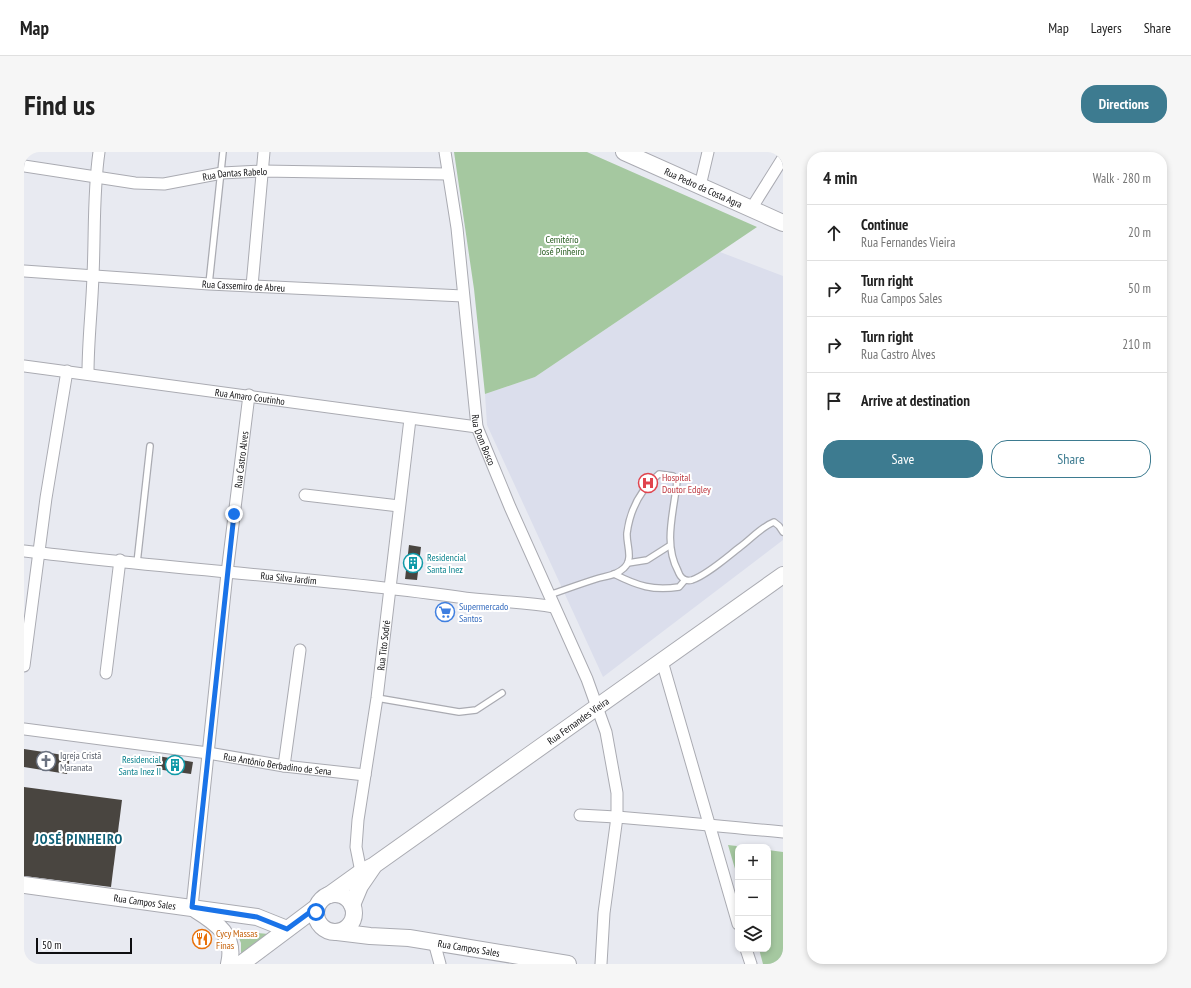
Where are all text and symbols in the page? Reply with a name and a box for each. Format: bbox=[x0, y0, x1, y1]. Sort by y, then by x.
text: Map bbox=[20, 16, 49, 40]
text: Map bbox=[1048, 19, 1069, 37]
text: Layers bbox=[1091, 19, 1122, 37]
text: Share bbox=[1144, 19, 1171, 37]
button: Directions bbox=[1081, 85, 1167, 123]
text: Find us bbox=[24, 86, 95, 123]
street label: Rua Dantas Rabelo bbox=[201, 164, 267, 183]
street label: Rua Pedro da Costa Agra bbox=[662, 164, 744, 211]
text: 4 min bbox=[823, 167, 857, 189]
text: Walk · 280 m bbox=[1093, 170, 1151, 187]
text: Continue bbox=[861, 215, 908, 234]
icon: ahead bbox=[823, 222, 845, 244]
text: 20 m bbox=[1128, 224, 1151, 241]
park label: Cemitério José Pinheiro bbox=[538, 233, 585, 258]
text: Rua Fernandes Vieira bbox=[861, 234, 955, 251]
text: Turn right bbox=[861, 271, 913, 290]
street label: Rua Cassemiro de Abreu bbox=[202, 277, 285, 294]
icon: right bbox=[823, 278, 845, 300]
text: 50 m bbox=[1128, 280, 1151, 297]
text: Rua Campos Sales bbox=[861, 290, 942, 307]
text: Turn right bbox=[861, 327, 913, 346]
icon: right bbox=[823, 334, 845, 356]
text: 210 m bbox=[1122, 336, 1151, 353]
text: Rua Castro Alves bbox=[861, 346, 935, 363]
street label: Rua Amaro Coutinho bbox=[214, 385, 286, 408]
icon: arrive bbox=[823, 390, 845, 412]
text: Arrive at destination bbox=[861, 391, 970, 410]
street label: Rua Dom Bosco bbox=[469, 414, 499, 467]
street label: Rua Castro Alves bbox=[231, 430, 251, 489]
button: Save bbox=[823, 440, 983, 478]
button: Share bbox=[991, 440, 1151, 478]
place label: Hospital Doutor Edgley bbox=[662, 471, 711, 496]
hospital icon: Hospital Doutor Edgley bbox=[637, 472, 659, 494]
route end bbox=[225, 505, 243, 523]
place label: Residencial Santa Inez bbox=[427, 551, 467, 576]
building icon: Residencial Santa Inez bbox=[402, 552, 424, 574]
street label: Rua Silva Jardim bbox=[260, 569, 317, 587]
place label: Supermercado Santos bbox=[459, 600, 508, 625]
supermarket icon: Supermercado Santos bbox=[434, 601, 456, 623]
street label: Rua Tito Sodré bbox=[374, 619, 393, 671]
street label: Rua Fernandes Vieira bbox=[544, 694, 611, 747]
place label: Igreja Cristã Maranata bbox=[60, 749, 101, 774]
street label: Rua Antônio Berbadino de Sena bbox=[223, 749, 332, 778]
church icon: Igreja Cristã Maranata bbox=[35, 750, 57, 772]
place label: Residencial Santa Inez II bbox=[119, 753, 162, 778]
building icon: Residencial Santa Inez II bbox=[164, 754, 186, 776]
district label: JOSÉ PINHEIRO bbox=[34, 830, 123, 848]
map controls bbox=[735, 844, 771, 952]
button: + bbox=[735, 844, 771, 880]
button: − bbox=[735, 880, 771, 916]
street label: Rua Campos Sales bbox=[113, 891, 177, 912]
route start bbox=[307, 903, 325, 921]
button: layers bbox=[735, 916, 771, 952]
place label: Cycy Massas Finas bbox=[216, 927, 258, 952]
restaurant icon: Cycy Massas Finas bbox=[191, 928, 213, 950]
scale bar bbox=[36, 936, 132, 955]
street label: Rua Campos Sales bbox=[437, 936, 501, 959]
text: 50 m bbox=[42, 938, 61, 952]

